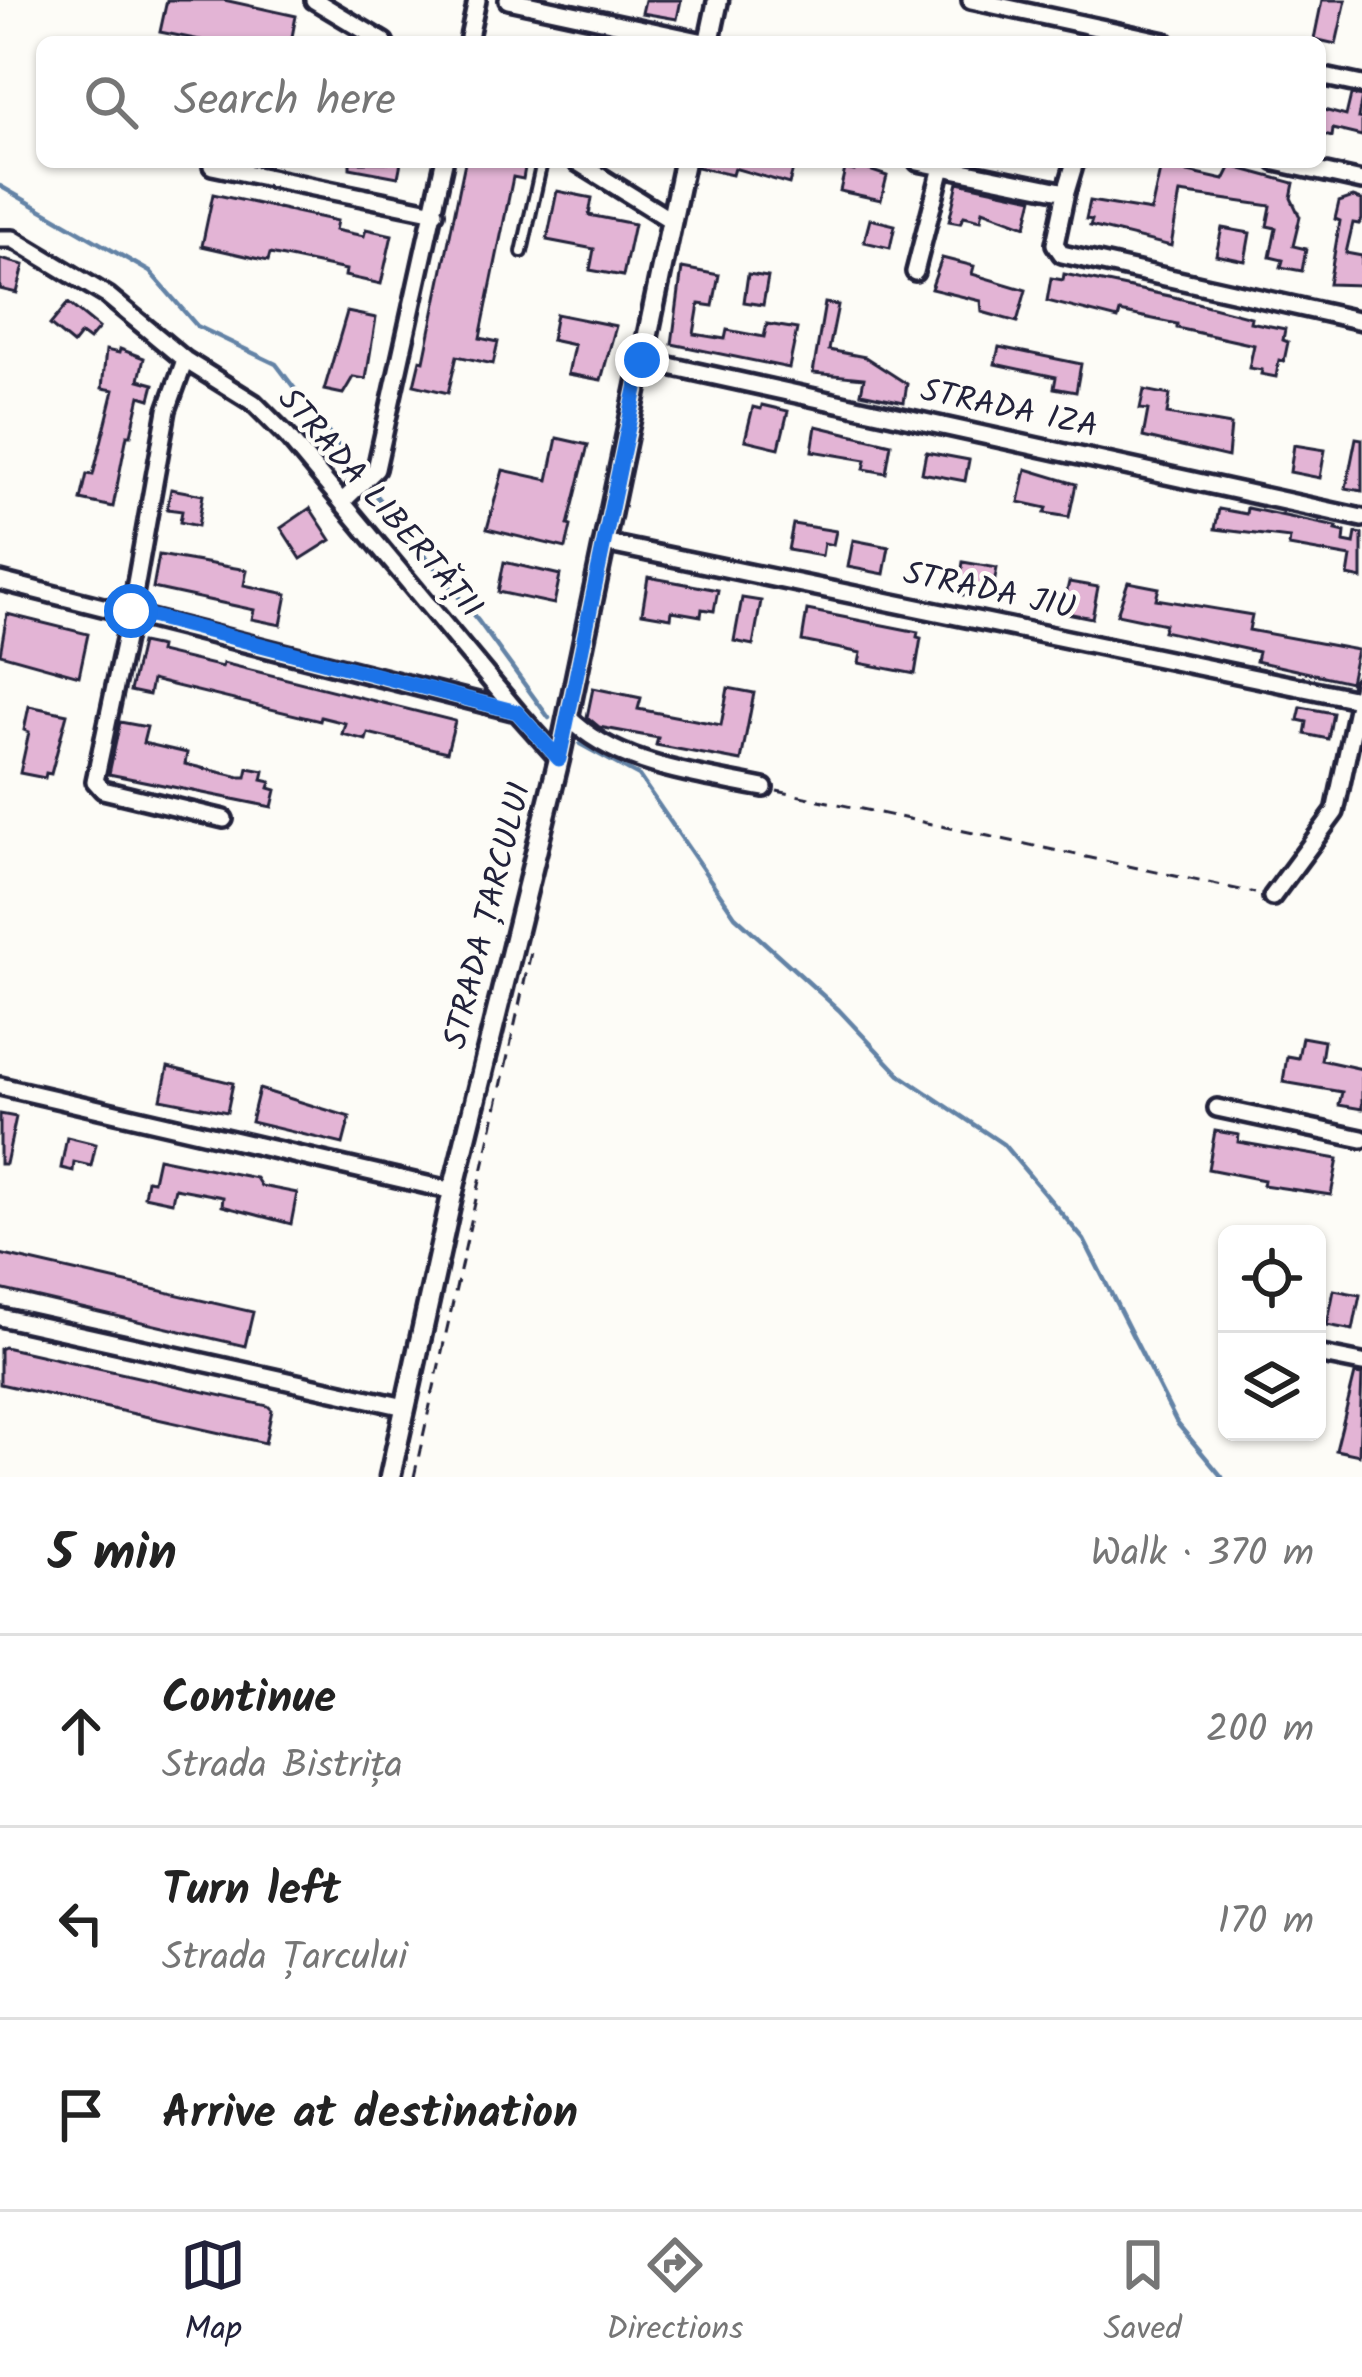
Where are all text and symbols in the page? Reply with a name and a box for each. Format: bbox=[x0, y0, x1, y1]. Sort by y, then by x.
search box bbox=[36, 36, 1326, 168]
text: Search here bbox=[174, 66, 396, 138]
icon: search bbox=[78, 69, 144, 135]
route end bbox=[615, 333, 669, 387]
street label: STRADA IZA bbox=[916, 365, 1102, 455]
street label: STRADA LIBERTĂȚII bbox=[263, 376, 495, 632]
street label: STRADA JIU bbox=[898, 548, 1080, 636]
route start bbox=[104, 584, 158, 638]
street label: STRADA ȚARCULUI bbox=[430, 777, 548, 1055]
map controls bbox=[1218, 1225, 1326, 1441]
button: locate bbox=[1218, 1225, 1326, 1333]
button: layers bbox=[1218, 1333, 1326, 1441]
text: 5 min bbox=[48, 1515, 177, 1596]
text: Walk · 370 m bbox=[1090, 1524, 1314, 1586]
text: Continue bbox=[162, 1664, 336, 1736]
icon: ahead bbox=[48, 1698, 114, 1764]
text: 200 m bbox=[1206, 1700, 1314, 1762]
text: Strada Bistrița bbox=[162, 1736, 403, 1798]
text: Turn left bbox=[162, 1856, 341, 1928]
icon: left bbox=[48, 1890, 114, 1956]
text: 170 m bbox=[1218, 1892, 1314, 1954]
text: Strada Țarcului bbox=[162, 1928, 408, 1990]
text: Arrive at destination bbox=[162, 2079, 578, 2151]
icon: arrive bbox=[48, 2082, 114, 2148]
tab: Map bbox=[180, 2232, 246, 2357]
tab: Directions bbox=[606, 2232, 743, 2357]
tab: Saved bbox=[1104, 2232, 1182, 2357]

